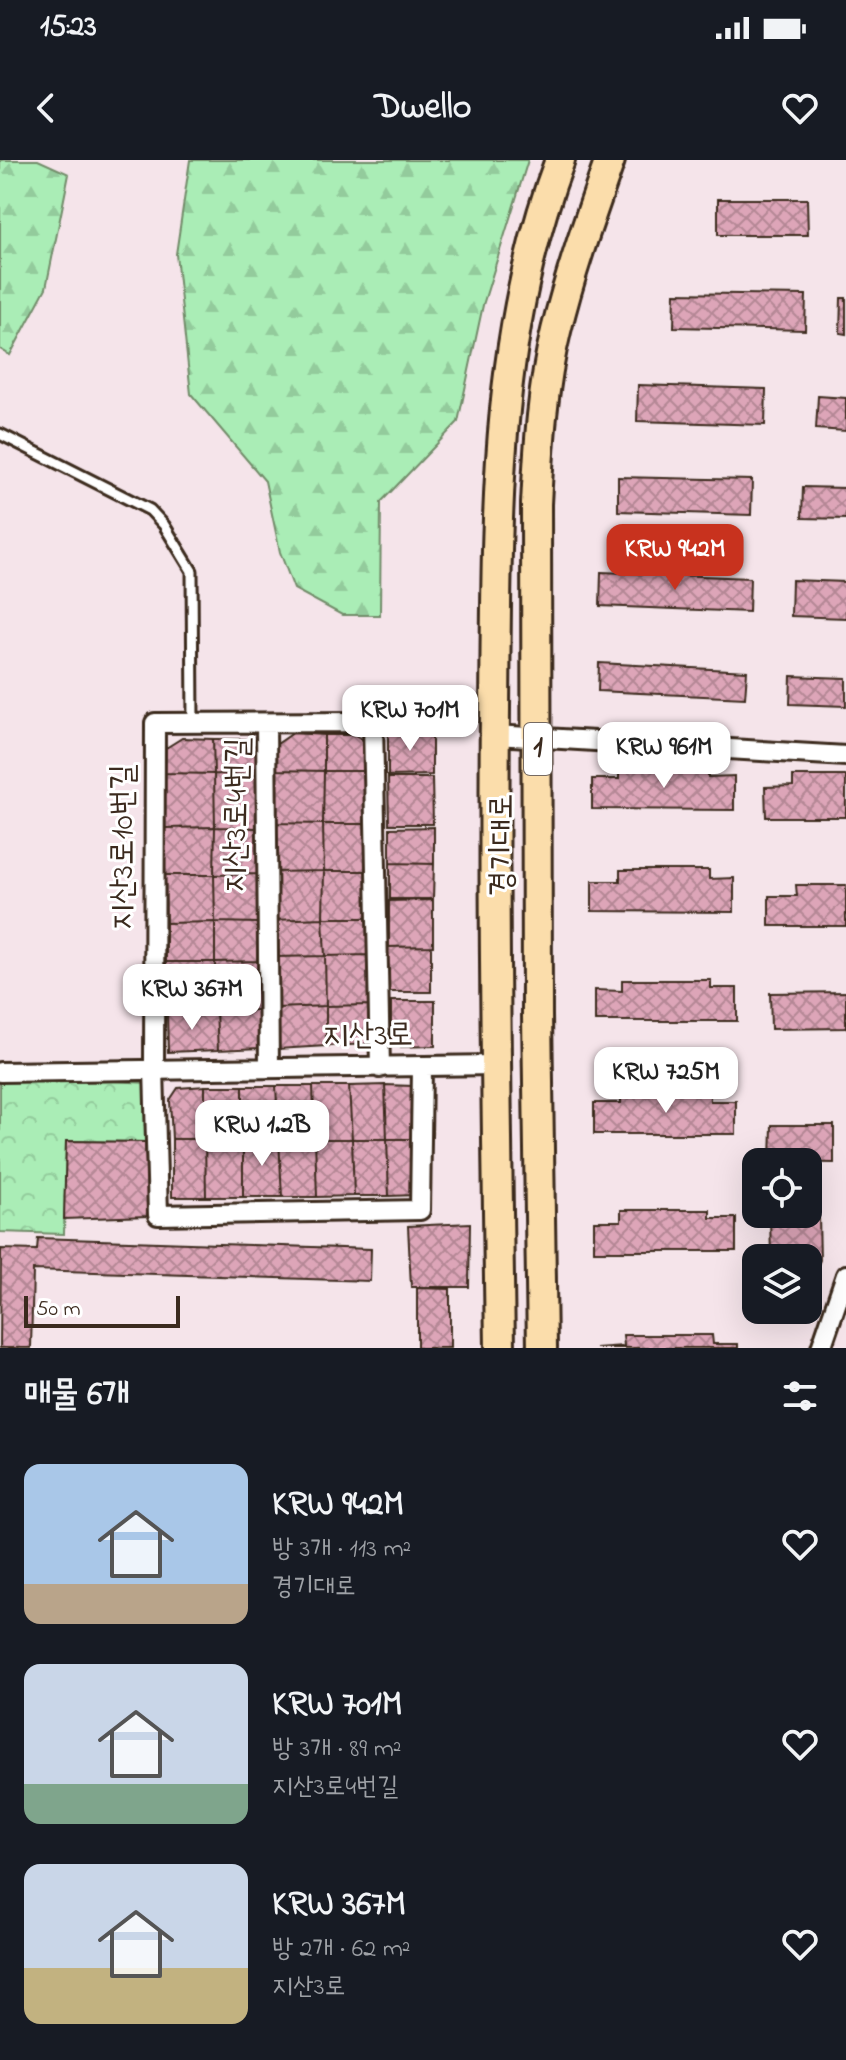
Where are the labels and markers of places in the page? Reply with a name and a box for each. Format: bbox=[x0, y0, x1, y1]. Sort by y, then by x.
pin: KRW 942M bbox=[592, 524, 758, 592]
pin: KRW 701M bbox=[327, 685, 493, 753]
pin: KRW 961M bbox=[581, 722, 747, 790]
pin: KRW 367M bbox=[109, 964, 275, 1032]
pin: KRW 725M bbox=[583, 1047, 749, 1115]
pin: KRW 1.2B bbox=[179, 1100, 345, 1168]

